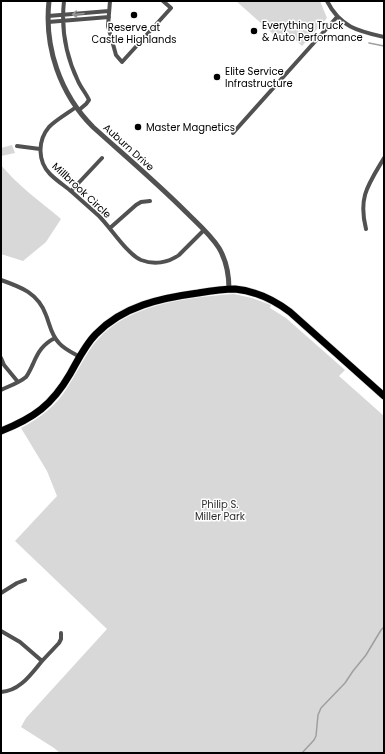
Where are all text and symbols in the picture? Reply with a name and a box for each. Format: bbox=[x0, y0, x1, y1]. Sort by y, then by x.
one-way arrow bbox=[72, 10, 85, 17]
marker: Reserve at Castle Highlands bbox=[129, 10, 139, 20]
place label: Everything Truck & Auto Performance bbox=[262, 18, 363, 45]
place label: Reserve at Castle Highlands bbox=[92, 20, 176, 47]
marker: Everything Truck & Auto Performance bbox=[249, 26, 259, 36]
place label: Elite Service Infrastructure bbox=[225, 64, 293, 91]
marker: Elite Service Infrastructure bbox=[212, 72, 222, 82]
street label: Auburn Drive bbox=[100, 120, 158, 174]
place label: Master Magnetics bbox=[146, 120, 235, 135]
marker: Master Magnetics bbox=[133, 122, 143, 132]
street label: Millbrook Circle bbox=[49, 159, 114, 222]
park label: Philip S. Miller Park bbox=[195, 497, 246, 524]

